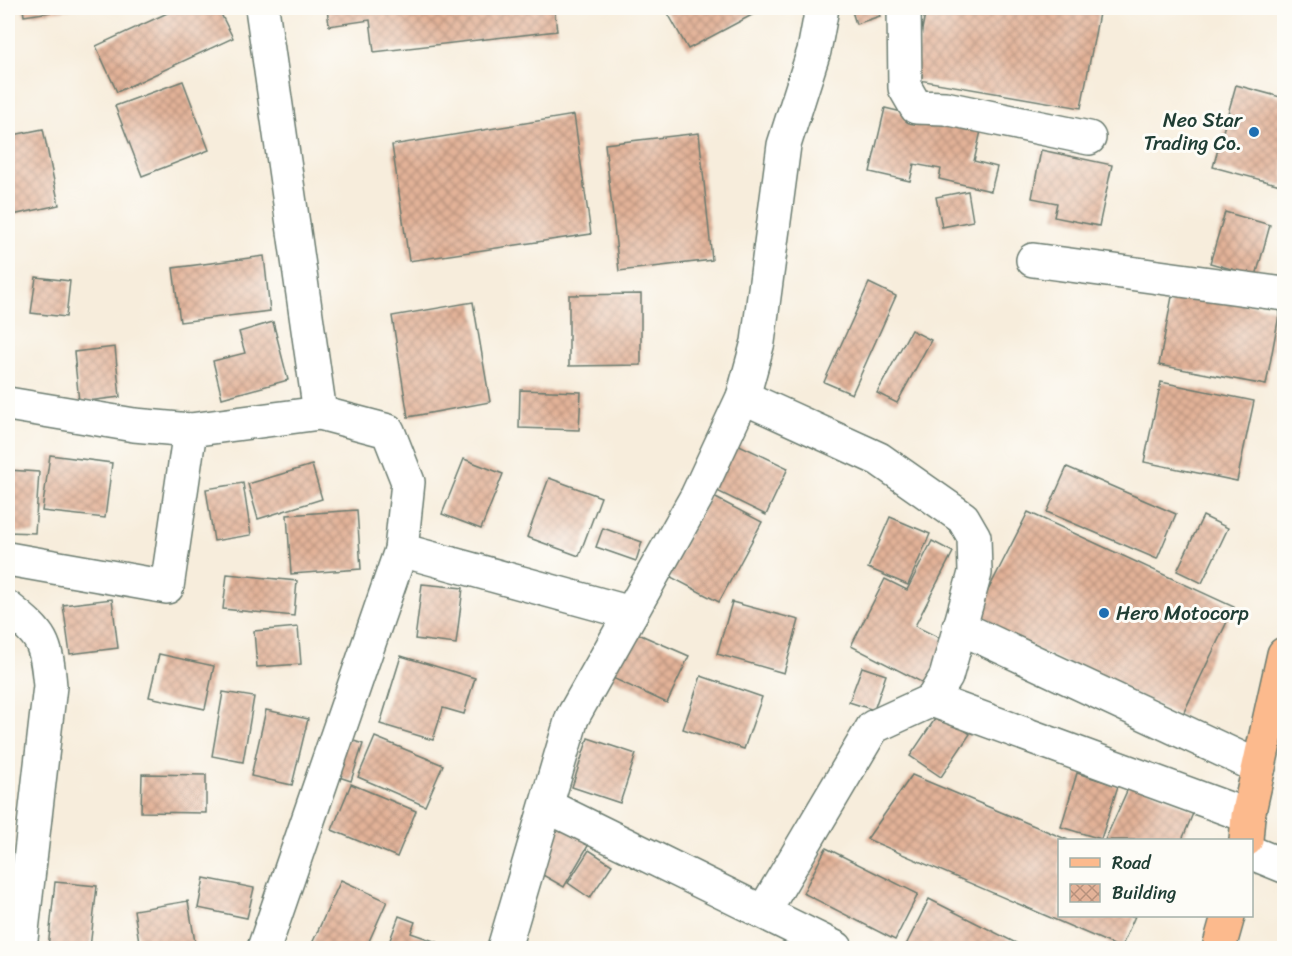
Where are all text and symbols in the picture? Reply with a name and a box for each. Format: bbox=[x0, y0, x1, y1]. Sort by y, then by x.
place label: Neo Star Trading Co. bbox=[1144, 103, 1244, 161]
marker: Neo Star Trading Co. bbox=[1247, 125, 1261, 139]
place label: Hero Motocorp bbox=[1116, 596, 1249, 631]
marker: Hero Motocorp bbox=[1097, 606, 1111, 620]
legend bbox=[1058, 839, 1253, 917]
text: Road bbox=[1112, 847, 1152, 879]
text: Building bbox=[1112, 877, 1176, 909]

